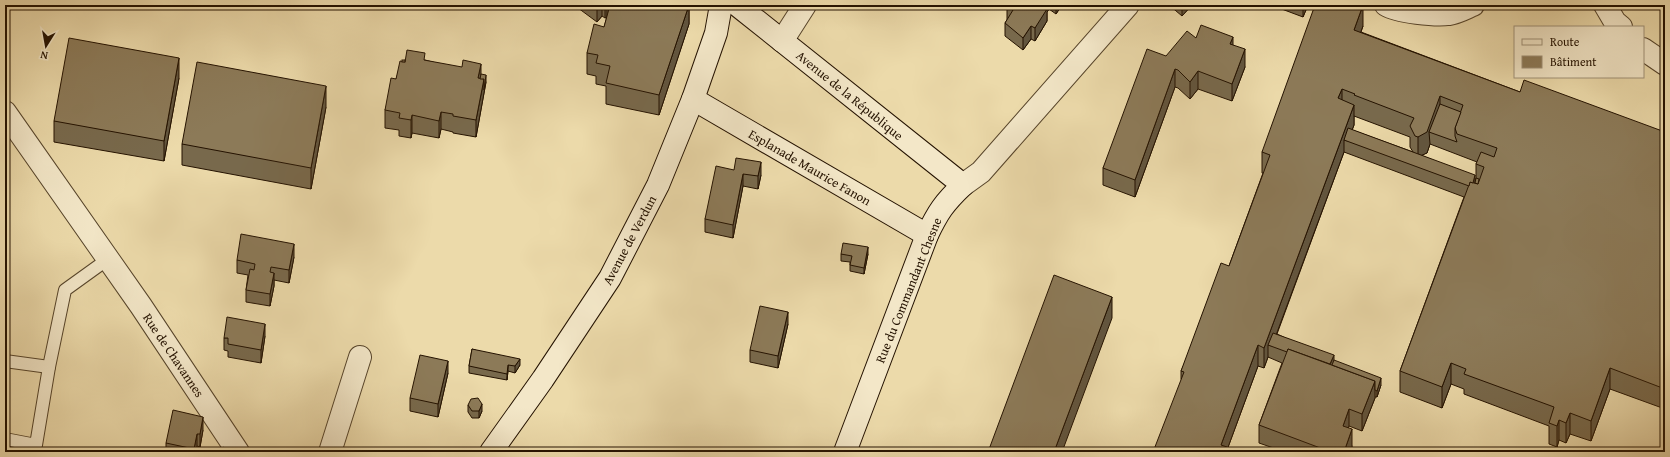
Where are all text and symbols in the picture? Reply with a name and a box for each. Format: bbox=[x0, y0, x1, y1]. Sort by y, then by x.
north arrow bbox=[26, 26, 66, 66]
legend bbox=[1514, 26, 1644, 78]
text: Route bbox=[1550, 33, 1580, 50]
street label: Avenue de la République bbox=[792, 46, 907, 145]
text: N bbox=[38, 47, 49, 64]
text: Bâtiment bbox=[1550, 53, 1597, 70]
street label: Esplanade Maurice Fanon bbox=[745, 125, 875, 211]
street label: Avenue de Verdun bbox=[598, 191, 661, 288]
street label: Rue du Commandant Chesne bbox=[871, 215, 946, 366]
street label: Rue de Chavannes bbox=[138, 309, 209, 401]

